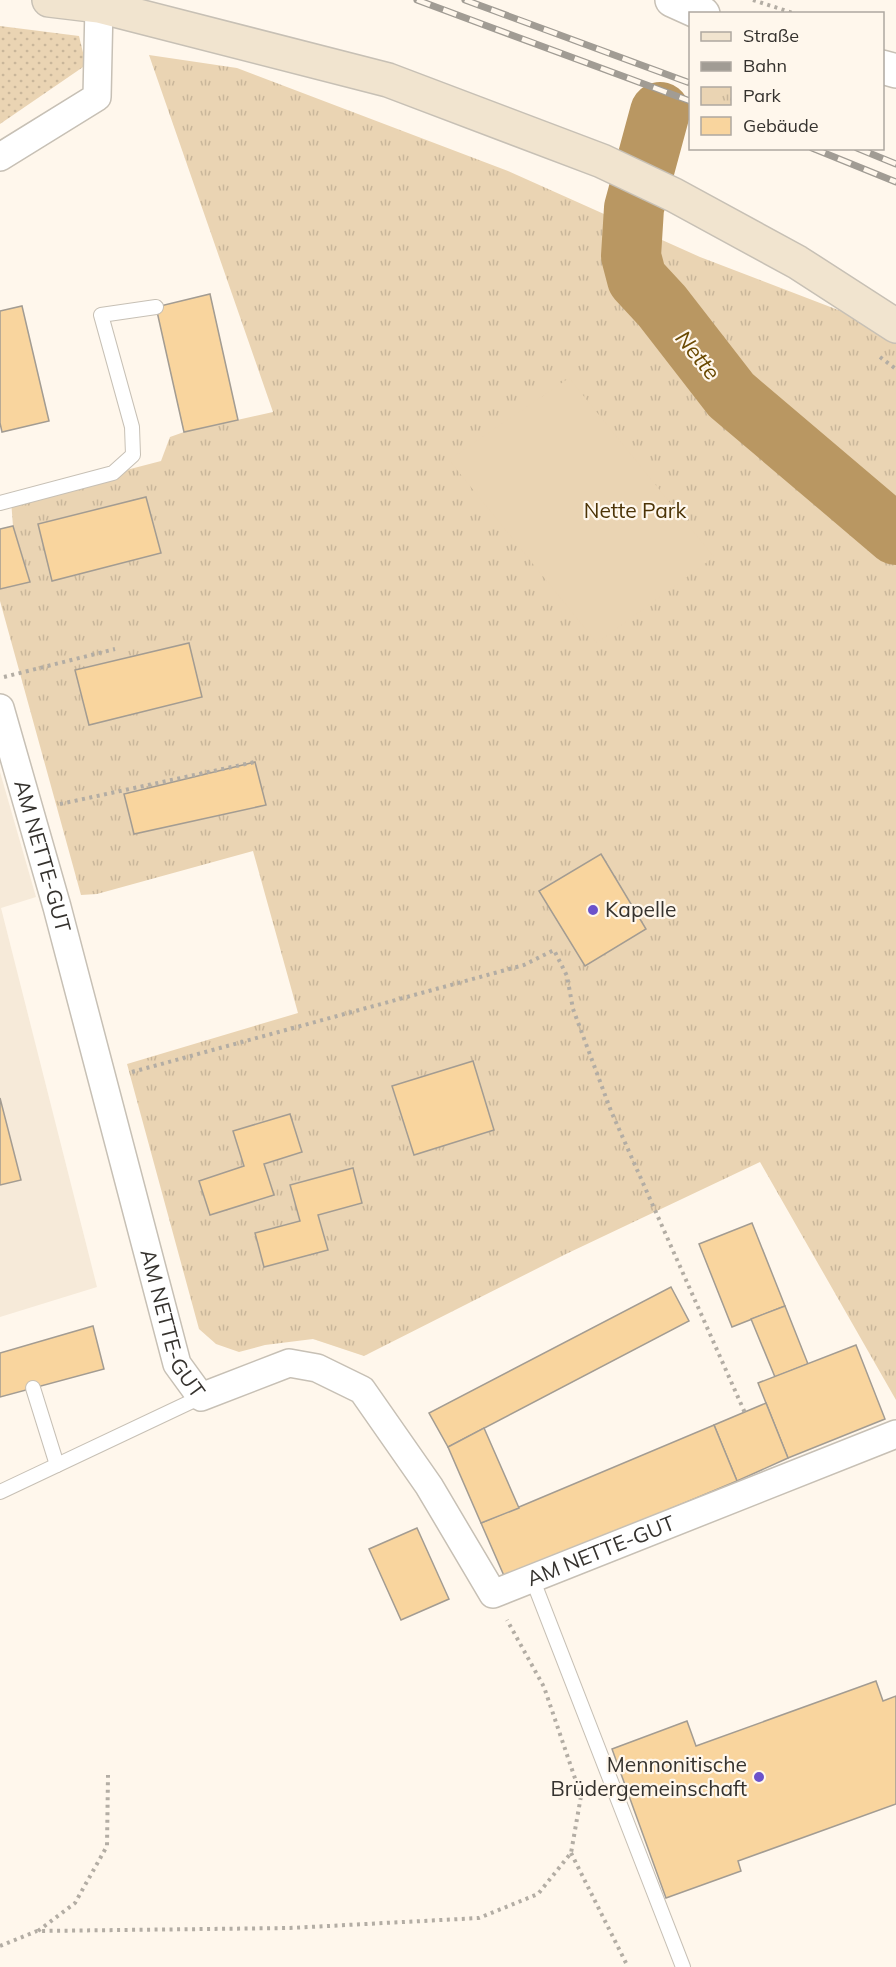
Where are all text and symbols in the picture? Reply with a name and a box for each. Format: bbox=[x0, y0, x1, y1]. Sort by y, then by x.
legend bbox=[689, 12, 884, 150]
text: Straße bbox=[743, 24, 799, 47]
text: Bahn bbox=[743, 54, 787, 77]
text: Park bbox=[743, 84, 782, 107]
text: Gebäude bbox=[743, 114, 819, 137]
water label: Nette bbox=[670, 325, 726, 385]
park label: Nette Park bbox=[584, 497, 686, 523]
street label: AM NETTE-GUT bbox=[9, 777, 77, 935]
place label: Kapelle bbox=[605, 896, 676, 922]
marker: Kapelle bbox=[586, 903, 600, 917]
street label: AM NETTE-GUT bbox=[135, 1246, 211, 1403]
street label: AM NETTE-GUT bbox=[523, 1509, 679, 1591]
place label: Mennonitische Brüdergemeinschaft bbox=[551, 1751, 747, 1801]
marker: Mennonitische Brüdergemeinschaft bbox=[752, 1770, 766, 1784]

